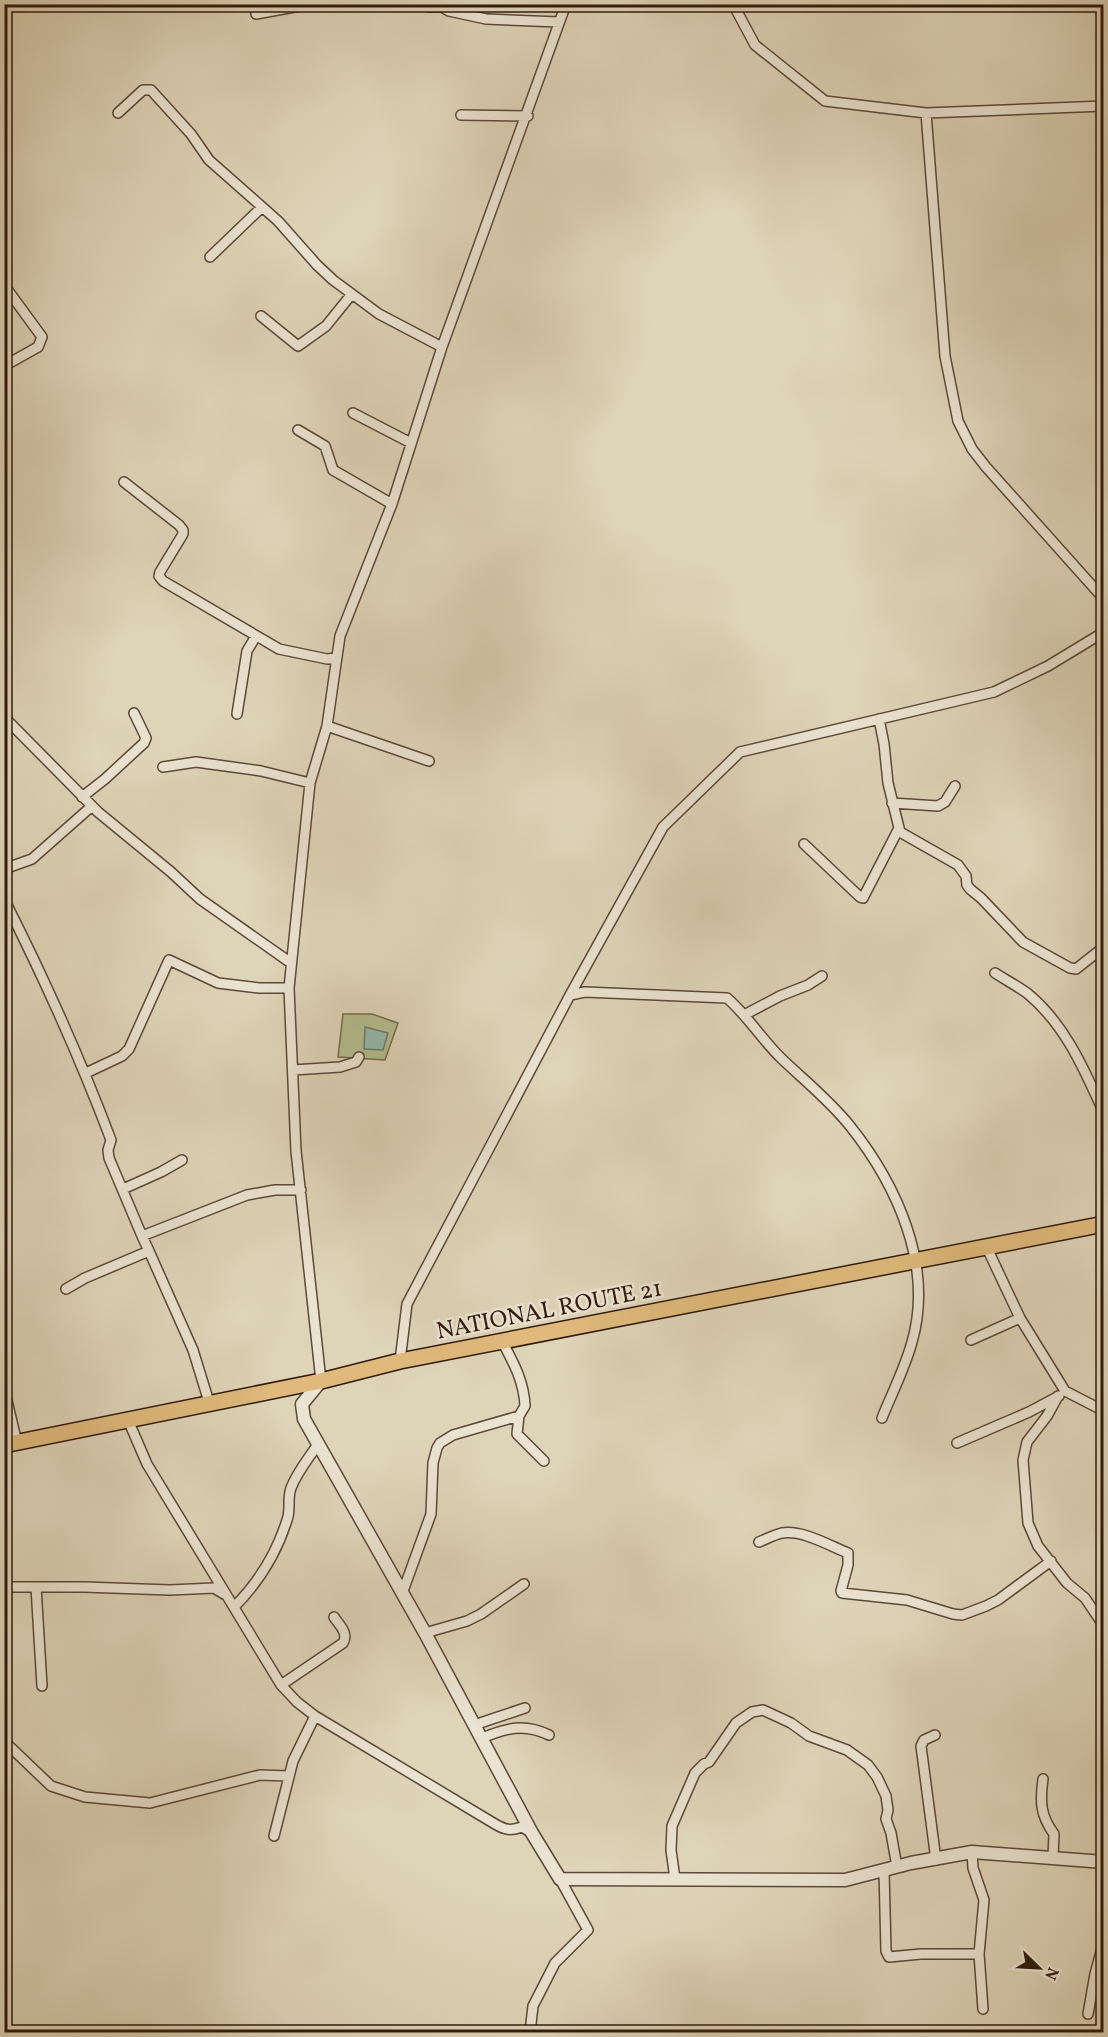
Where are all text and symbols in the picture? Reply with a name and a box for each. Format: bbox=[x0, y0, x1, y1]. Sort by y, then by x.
street label: NATIONAL ROUTE 21 bbox=[434, 1272, 665, 1350]
north arrow bbox=[1009, 1938, 1069, 1998]
text: N bbox=[1038, 1964, 1063, 1983]

